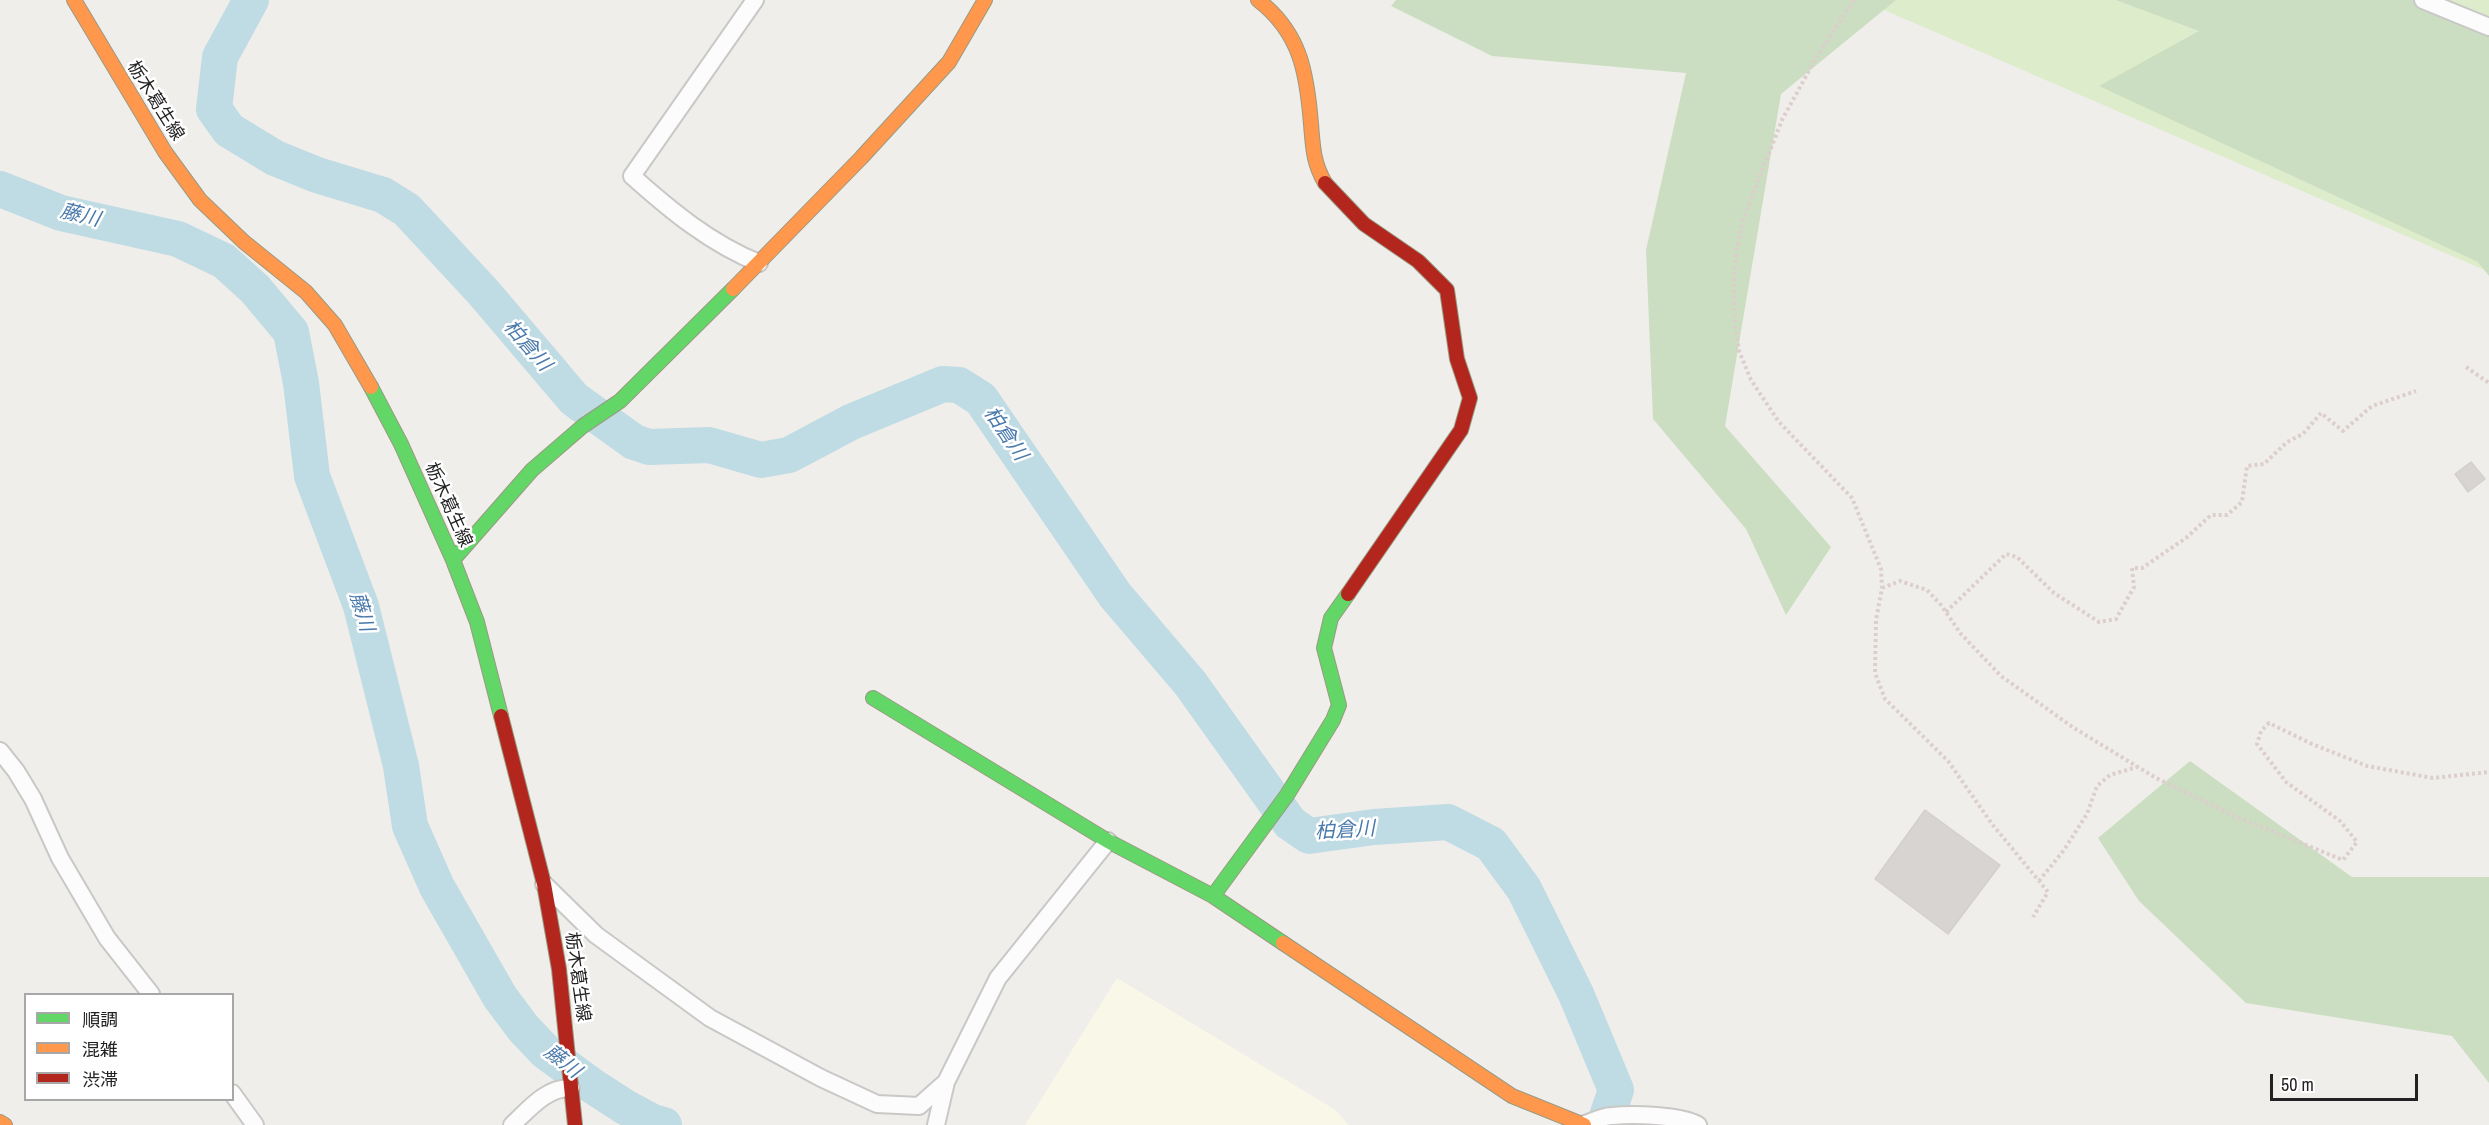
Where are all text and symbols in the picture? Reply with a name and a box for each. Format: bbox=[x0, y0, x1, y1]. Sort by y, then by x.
street label: 栃木葛生線 bbox=[122, 57, 188, 145]
water label: 藤川 bbox=[58, 200, 102, 232]
water label: 柏倉川 bbox=[498, 315, 556, 377]
water label: 柏倉川 bbox=[978, 402, 1032, 466]
street label: 栃木葛生線 bbox=[420, 459, 476, 551]
water label: 藤川 bbox=[344, 589, 378, 635]
water label: 柏倉川 bbox=[1314, 817, 1376, 845]
street label: 栃木葛生線 bbox=[560, 931, 594, 1023]
legend bbox=[24, 993, 234, 1101]
text: 順調 bbox=[82, 1007, 118, 1032]
text: 混雑 bbox=[82, 1037, 118, 1062]
water label: 藤川 bbox=[539, 1040, 585, 1084]
scale bar bbox=[2273, 1062, 2422, 1100]
text: 渋滞 bbox=[82, 1067, 118, 1092]
text: 50 m bbox=[2281, 1072, 2314, 1097]

